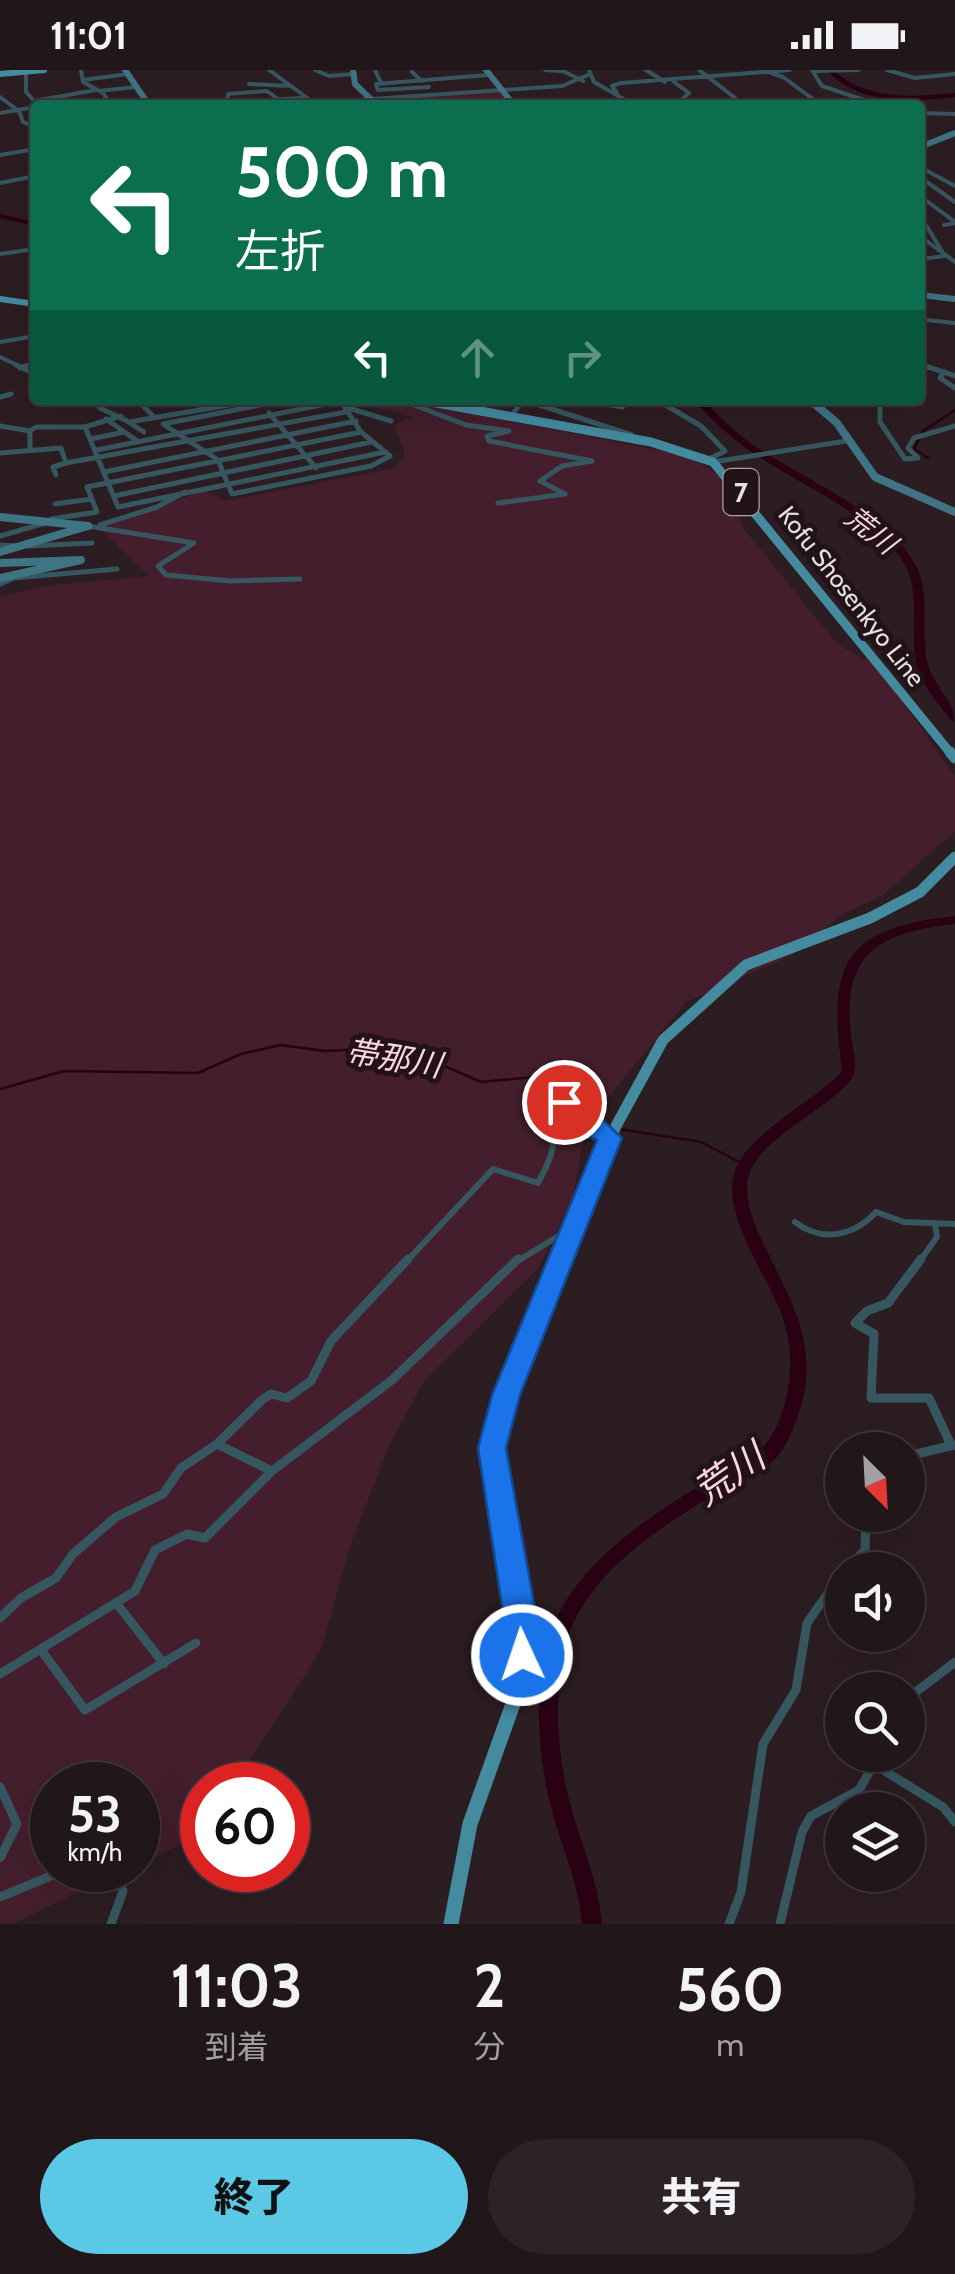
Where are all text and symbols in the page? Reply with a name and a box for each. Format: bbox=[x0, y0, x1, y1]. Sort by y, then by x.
text: 11:01 bbox=[50, 12, 127, 59]
text: 500 m bbox=[235, 129, 448, 215]
icon: left bbox=[70, 140, 200, 270]
text: 左折 bbox=[235, 224, 325, 278]
icon: left bbox=[345, 330, 400, 385]
icon: ahead bbox=[450, 330, 505, 385]
icon: right bbox=[555, 330, 610, 385]
road number: 7 bbox=[724, 469, 758, 515]
water label: 荒川 bbox=[838, 499, 906, 562]
street label: Kofu Shosenkyo Line bbox=[772, 500, 932, 692]
water label: 帯那川 bbox=[344, 1031, 447, 1085]
pin bbox=[522, 1060, 607, 1145]
icon: arrive bbox=[537, 1075, 592, 1130]
water label: 荒川 bbox=[684, 1431, 777, 1515]
north arrow bbox=[825, 1432, 925, 1532]
map controls bbox=[825, 1432, 925, 1892]
button: sound bbox=[825, 1552, 925, 1652]
position arrow bbox=[470, 1603, 574, 1707]
button: search bbox=[825, 1672, 925, 1772]
speed limit sign: 60 bbox=[180, 1762, 310, 1892]
text: 53 bbox=[68, 1784, 122, 1845]
button: layers bbox=[825, 1792, 925, 1892]
text: km/h bbox=[68, 1837, 122, 1867]
text: 11:03 bbox=[171, 1949, 303, 2022]
text: 2 bbox=[474, 1949, 505, 2022]
text: 560 bbox=[676, 1953, 784, 2026]
text: m bbox=[716, 2025, 744, 2064]
text: 到着 bbox=[205, 2027, 269, 2066]
text: 分 bbox=[473, 2027, 505, 2066]
button: 終了 bbox=[40, 2139, 468, 2254]
button: 共有 bbox=[488, 2139, 915, 2254]

